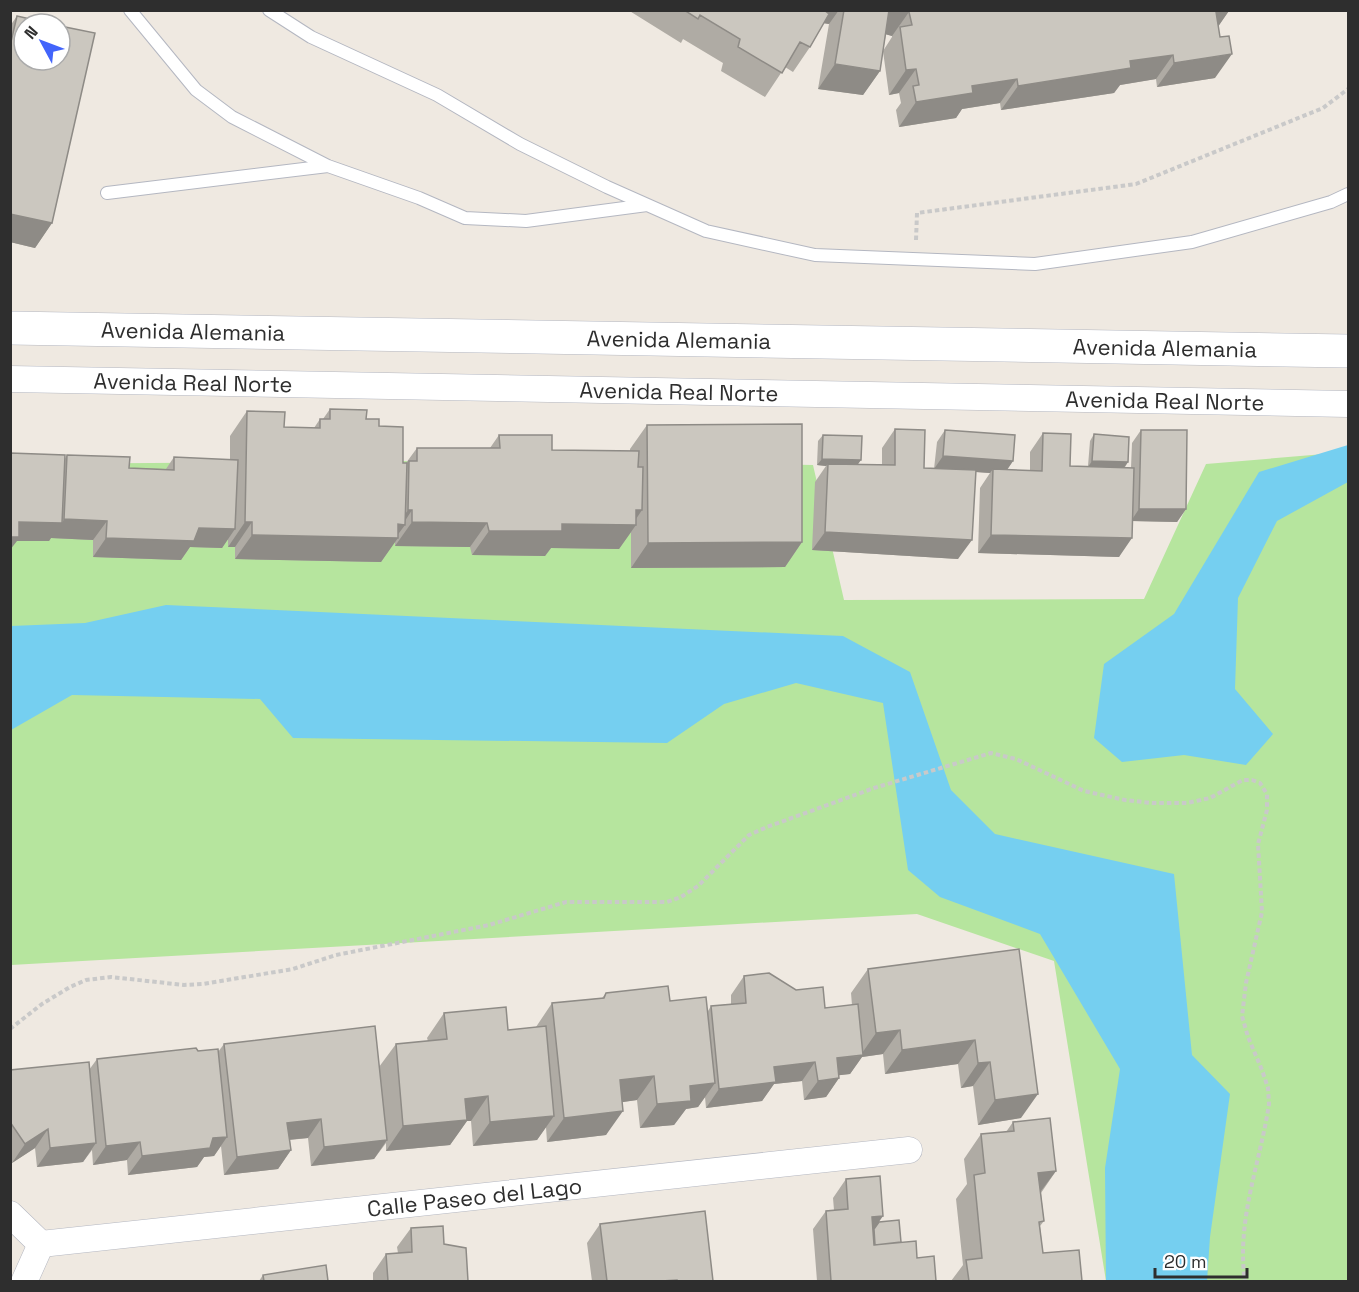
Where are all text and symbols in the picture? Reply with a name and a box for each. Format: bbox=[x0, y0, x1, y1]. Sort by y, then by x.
north arrow bbox=[12, 12, 72, 72]
text: N bbox=[20, 22, 43, 43]
street label: Avenida Alemania bbox=[101, 316, 286, 347]
street label: Avenida Alemania bbox=[586, 324, 772, 355]
street label: Avenida Alemania bbox=[1072, 332, 1258, 363]
street label: Avenida Real Norte bbox=[93, 367, 293, 398]
street label: Avenida Real Norte bbox=[579, 376, 779, 407]
street label: Avenida Real Norte bbox=[1065, 385, 1265, 416]
street label: Calle Paseo del Lago bbox=[366, 1172, 583, 1223]
scale bar bbox=[1155, 1241, 1246, 1279]
text: 20 m bbox=[1164, 1250, 1207, 1273]

